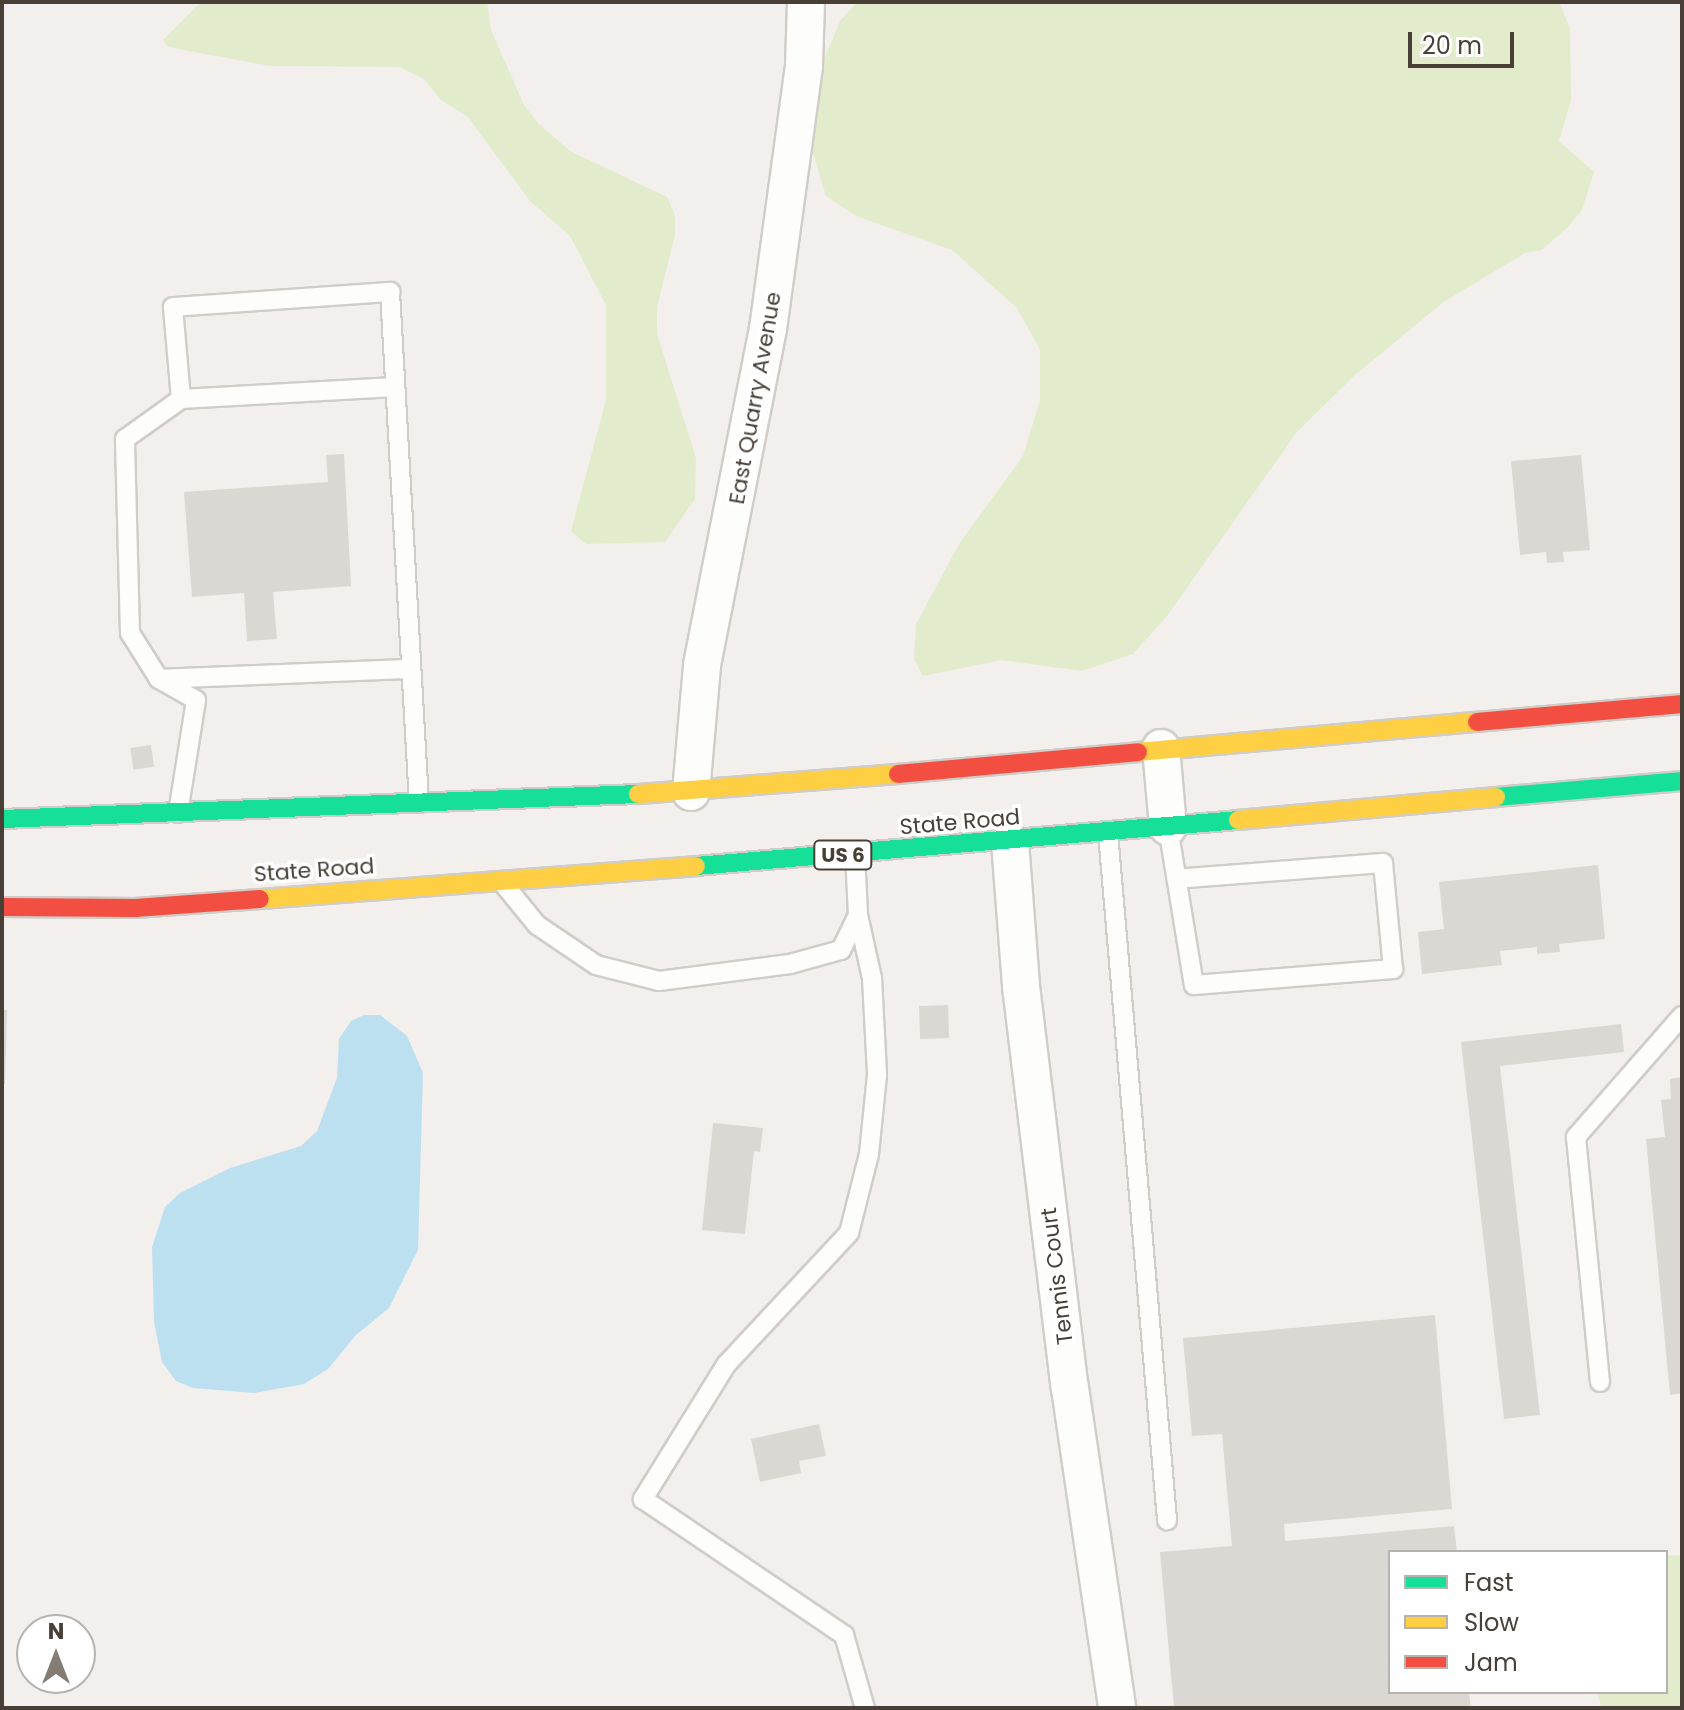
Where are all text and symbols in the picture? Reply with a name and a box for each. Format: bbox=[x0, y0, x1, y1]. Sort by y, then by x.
scale bar bbox=[1412, 16, 1518, 66]
text: 20 m bbox=[1422, 29, 1482, 62]
street label: East Quarry Avenue bbox=[723, 290, 787, 506]
street label: State Road bbox=[899, 804, 1021, 840]
road number: US 6 bbox=[813, 839, 873, 871]
street label: State Road bbox=[253, 853, 375, 887]
street label: Tennis Court bbox=[1035, 1206, 1079, 1346]
legend bbox=[1388, 1550, 1668, 1694]
text: Fast bbox=[1464, 1566, 1514, 1599]
text: Slow bbox=[1464, 1606, 1519, 1639]
north arrow bbox=[16, 1614, 96, 1694]
text: N bbox=[48, 1616, 64, 1647]
text: Jam bbox=[1464, 1646, 1518, 1679]

